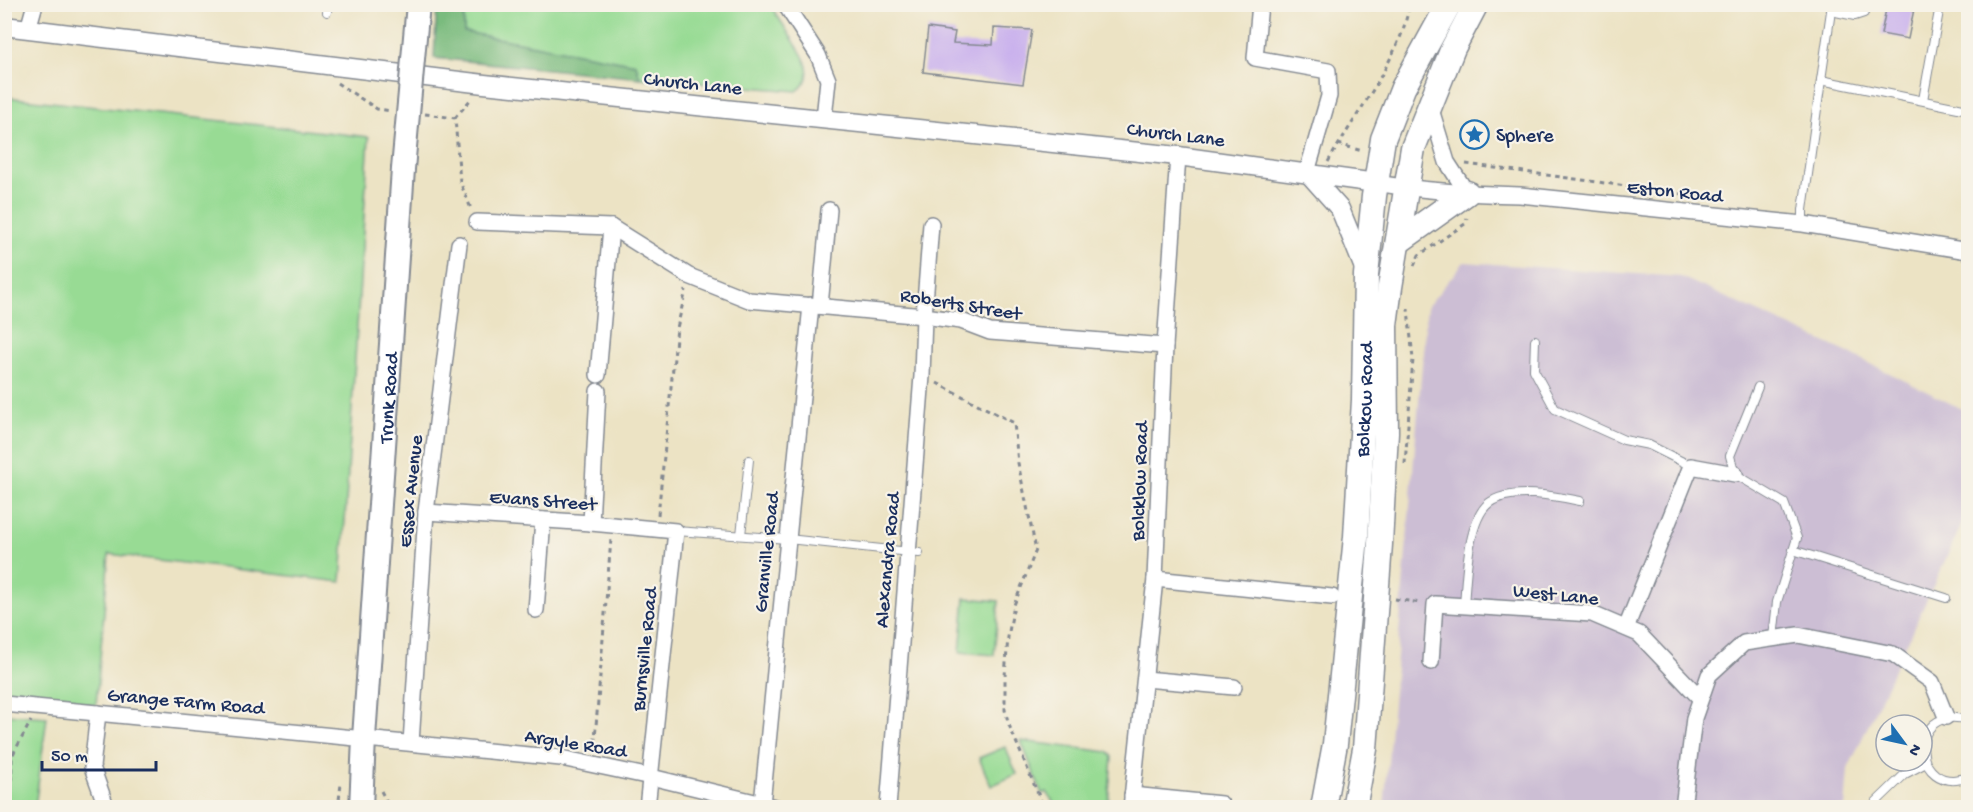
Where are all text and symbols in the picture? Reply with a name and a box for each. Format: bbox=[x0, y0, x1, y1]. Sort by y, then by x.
street label: Church Lane bbox=[642, 69, 744, 102]
place icon: Sphere bbox=[1459, 118, 1491, 150]
street label: Church Lane bbox=[1125, 119, 1227, 154]
place label: Sphere bbox=[1496, 126, 1554, 149]
street label: Eston Road bbox=[1626, 177, 1726, 210]
street label: Roberts Street bbox=[898, 286, 1025, 328]
street label: Bolckow Road bbox=[1353, 339, 1380, 459]
street label: Trunk Road bbox=[376, 350, 406, 445]
street label: Bolcklow Road bbox=[1128, 419, 1155, 542]
street label: Essex Avenue bbox=[395, 433, 430, 549]
street label: Evans Street bbox=[488, 487, 599, 518]
street label: Granville Road bbox=[751, 489, 786, 614]
street label: Alexandra Road bbox=[872, 489, 907, 629]
street label: West Lane bbox=[1512, 581, 1600, 612]
street label: Burnsville Road bbox=[628, 584, 665, 713]
street label: Grange Farm Road bbox=[106, 685, 268, 722]
north arrow bbox=[1874, 713, 1934, 773]
street label: Argyle Road bbox=[523, 726, 630, 765]
scale bar bbox=[42, 734, 156, 772]
text: N bbox=[1903, 740, 1924, 759]
text: 50 m bbox=[51, 747, 88, 768]

